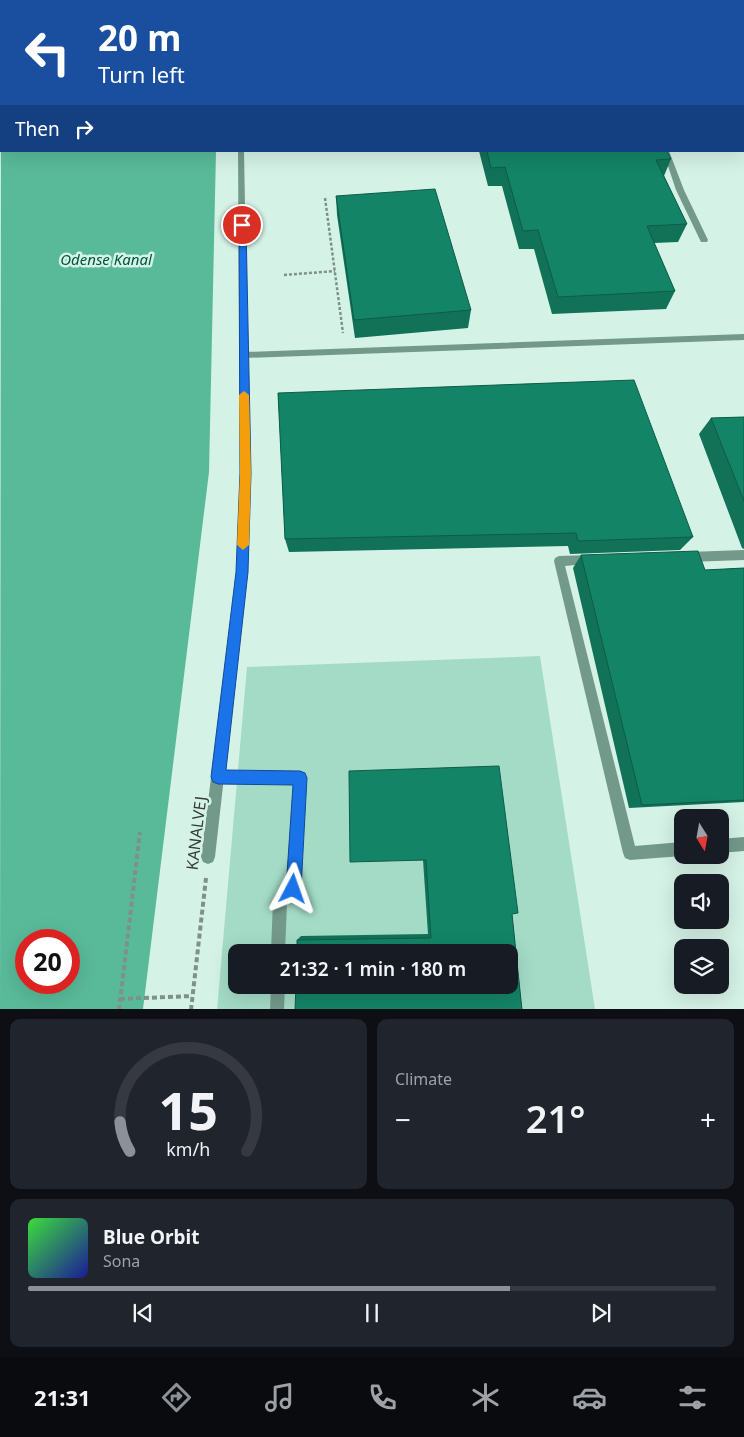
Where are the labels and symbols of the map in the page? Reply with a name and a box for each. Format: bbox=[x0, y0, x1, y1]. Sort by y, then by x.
pin bbox=[221, 204, 263, 246]
water label: Odense Kanal bbox=[60, 249, 153, 269]
street label: KANALVEJ bbox=[181, 795, 211, 871]
north arrow bbox=[674, 809, 729, 864]
position arrow bbox=[266, 862, 318, 914]
speed limit sign: 20 bbox=[15, 929, 80, 994]

